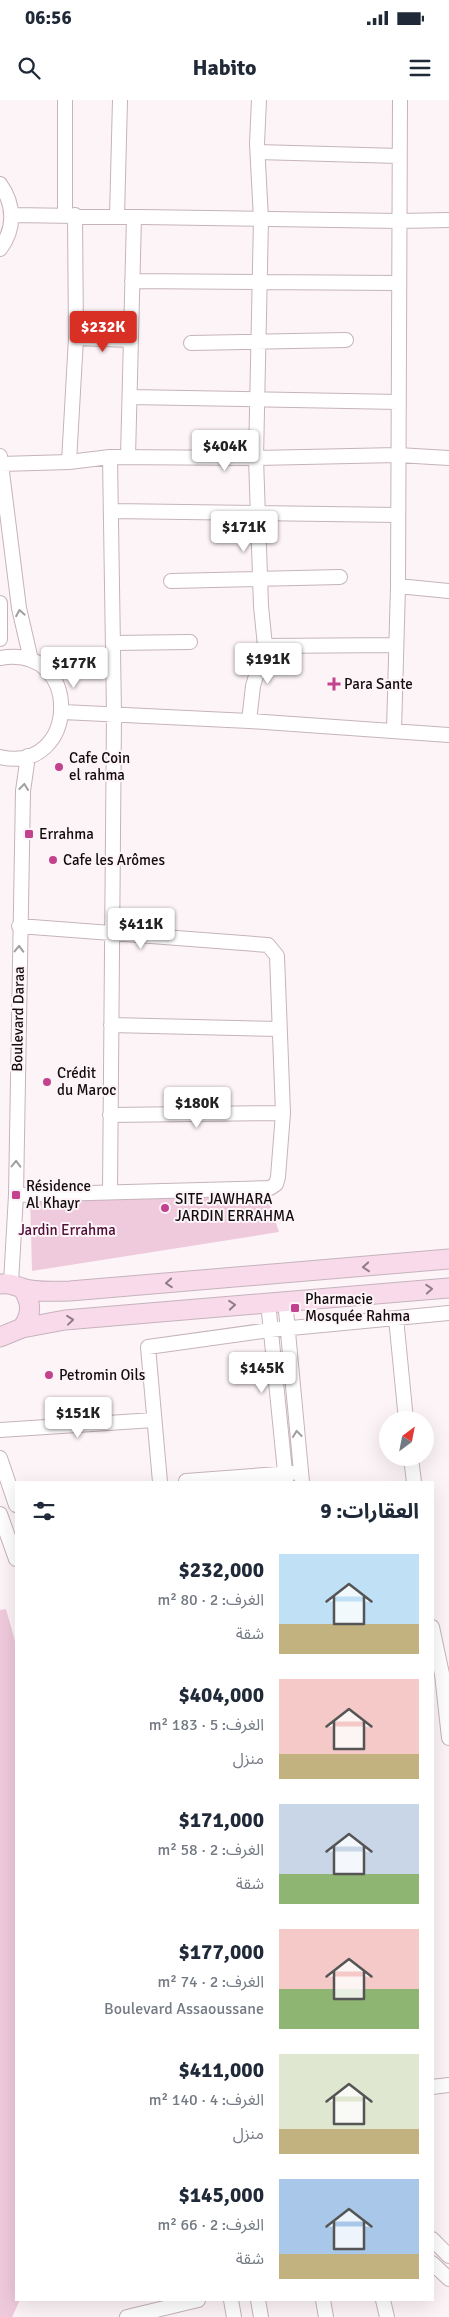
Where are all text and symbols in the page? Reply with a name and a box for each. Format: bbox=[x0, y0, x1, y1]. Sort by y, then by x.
text: 06:56 bbox=[25, 6, 72, 30]
icon: search bbox=[15, 54, 43, 82]
text: Habito bbox=[192, 54, 257, 81]
icon: menu bbox=[406, 54, 434, 82]
pin: $232K bbox=[68, 310, 138, 353]
text: $232K bbox=[81, 317, 125, 337]
pin: $404K bbox=[190, 430, 260, 472]
text: $404K bbox=[203, 436, 247, 456]
pin: $171K bbox=[209, 510, 279, 553]
text: $171K bbox=[222, 517, 266, 537]
one-way arrow bbox=[16, 608, 26, 617]
pin: $191K bbox=[233, 642, 303, 685]
pin: $177K bbox=[39, 646, 109, 689]
text: $191K bbox=[246, 649, 290, 669]
text: $177K bbox=[52, 653, 96, 673]
place label: Para Sante bbox=[344, 675, 413, 693]
marker: Para Sante bbox=[328, 678, 340, 690]
place label: Cafe Coin el rahma bbox=[69, 749, 130, 784]
marker: Cafe Coin el rahma bbox=[53, 761, 65, 773]
one-way arrow bbox=[18, 783, 29, 791]
place label: Errahma bbox=[39, 825, 94, 843]
marker: Errahma bbox=[23, 828, 35, 840]
place label: Cafe les Arômes bbox=[63, 851, 166, 869]
marker: Cafe les Arômes bbox=[47, 854, 59, 866]
pin: $411K bbox=[106, 908, 176, 950]
text: $411K bbox=[119, 914, 163, 934]
one-way arrow bbox=[14, 945, 24, 953]
street label: Boulevard Daraa bbox=[8, 966, 28, 1072]
place label: Crédit du Maroc bbox=[57, 1064, 116, 1099]
marker: Crédit du Maroc bbox=[41, 1076, 53, 1088]
pin: $180K bbox=[162, 1086, 232, 1129]
text: $180K bbox=[175, 1093, 219, 1113]
one-way arrow bbox=[11, 1160, 21, 1168]
place label: Résidence Al Khayr bbox=[26, 1177, 91, 1212]
marker: Résidence Al Khayr bbox=[10, 1189, 22, 1201]
place label: SITE JAWHARA JARDIN ERRAHMA bbox=[175, 1190, 294, 1225]
marker: SITE JAWHARA JARDIN ERRAHMA bbox=[159, 1202, 171, 1214]
park label: Jardin Errahma bbox=[18, 1221, 116, 1239]
one-way arrow bbox=[361, 1261, 369, 1272]
one-way arrow bbox=[165, 1278, 173, 1289]
one-way arrow bbox=[425, 1284, 433, 1295]
place label: Pharmacie Mosquée Rahma bbox=[305, 1290, 410, 1325]
one-way arrow bbox=[228, 1300, 236, 1311]
marker: Pharmacie Mosquée Rahma bbox=[289, 1302, 301, 1314]
one-way arrow bbox=[66, 1315, 74, 1326]
pin: $145K bbox=[227, 1352, 297, 1394]
text: $145K bbox=[240, 1358, 284, 1378]
place label: Petromin Oils bbox=[59, 1366, 146, 1384]
marker: Petromin Oils bbox=[43, 1369, 55, 1381]
pin: $151K bbox=[43, 1396, 113, 1439]
text: $151K bbox=[56, 1403, 100, 1423]
north arrow bbox=[379, 1411, 434, 1466]
map controls bbox=[379, 1411, 434, 1466]
one-way arrow bbox=[292, 1430, 303, 1438]
icon: filters bbox=[30, 1497, 58, 1525]
text: العقارات: 9 bbox=[320, 1498, 419, 1524]
text: $232,000 bbox=[178, 1557, 264, 1583]
icon: home bbox=[319, 1574, 379, 1634]
text: الغرف: 2 · 80 m² bbox=[157, 1590, 264, 1610]
text: شقة bbox=[236, 1624, 264, 1644]
text: $404,000 bbox=[178, 1682, 264, 1708]
icon: home bbox=[319, 1699, 379, 1759]
text: الغرف: 5 · 183 m² bbox=[149, 1715, 264, 1735]
text: منزل bbox=[233, 1749, 264, 1769]
text: $171,000 bbox=[178, 1807, 264, 1833]
icon: home bbox=[319, 1824, 379, 1884]
text: الغرف: 2 · 58 m² bbox=[157, 1840, 264, 1860]
text: شقة bbox=[236, 1874, 264, 1894]
text: $177,000 bbox=[178, 1939, 264, 1965]
icon: home bbox=[319, 1949, 379, 2009]
text: الغرف: 2 · 74 m² bbox=[157, 1972, 264, 1992]
text: Boulevard Assaoussane bbox=[104, 1999, 264, 2019]
text: $411,000 bbox=[178, 2057, 264, 2083]
icon: home bbox=[319, 2074, 379, 2134]
text: الغرف: 4 · 140 m² bbox=[149, 2090, 264, 2110]
text: منزل bbox=[233, 2124, 264, 2144]
text: $145,000 bbox=[178, 2182, 264, 2208]
icon: home bbox=[319, 2199, 379, 2259]
text: الغرف: 2 · 66 m² bbox=[157, 2215, 264, 2235]
text: شقة bbox=[236, 2249, 264, 2269]

